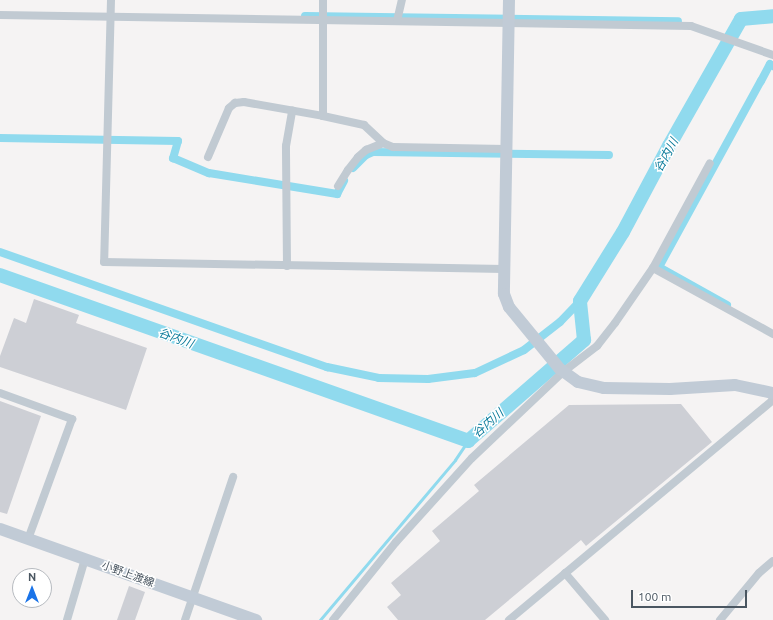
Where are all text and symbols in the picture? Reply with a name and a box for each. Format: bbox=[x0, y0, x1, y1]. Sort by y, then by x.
water label: 谷内川 bbox=[651, 136, 681, 174]
water label: 谷内川 bbox=[157, 325, 195, 351]
water label: 谷内川 bbox=[470, 406, 506, 440]
street label: 小野上渡線 bbox=[100, 558, 156, 590]
north arrow bbox=[12, 568, 52, 608]
text: N bbox=[28, 571, 36, 583]
scale bar bbox=[633, 582, 749, 608]
text: 100 m bbox=[638, 590, 671, 603]

